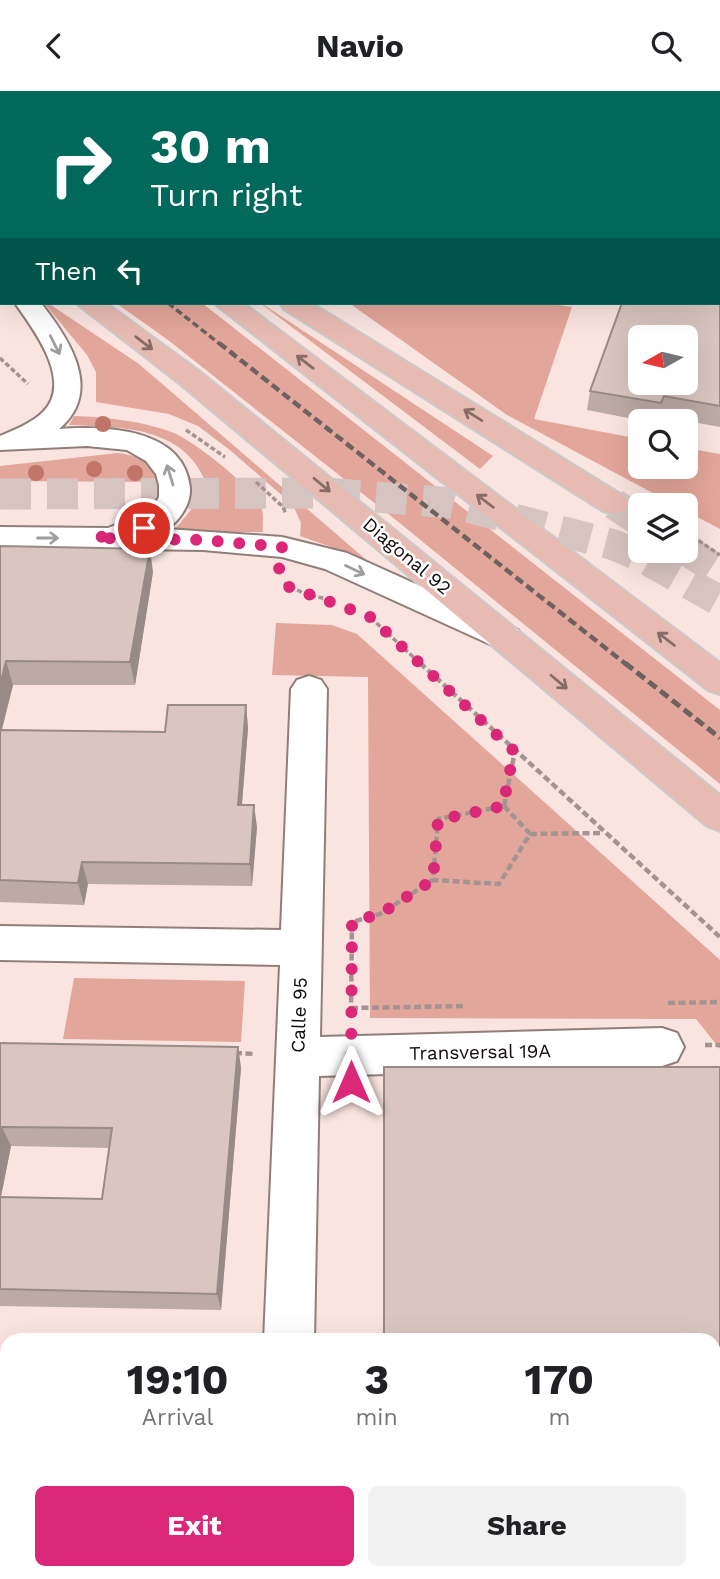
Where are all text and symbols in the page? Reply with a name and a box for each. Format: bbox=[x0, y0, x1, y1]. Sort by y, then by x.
icon: back bbox=[35, 27, 73, 65]
text: Navio bbox=[316, 27, 404, 65]
icon: search bbox=[647, 27, 685, 65]
text: 30 m bbox=[150, 117, 271, 175]
icon: right bbox=[35, 119, 126, 210]
text: Turn right bbox=[150, 176, 302, 214]
icon: left bbox=[111, 252, 149, 290]
text: Then bbox=[35, 256, 97, 286]
north arrow bbox=[628, 325, 698, 395]
map controls bbox=[628, 325, 698, 563]
one-way arrow bbox=[49, 334, 63, 354]
one-way arrow bbox=[134, 336, 153, 351]
one-way arrow bbox=[296, 355, 314, 370]
one-way arrow bbox=[463, 408, 483, 422]
button: search bbox=[628, 409, 698, 479]
one-way arrow bbox=[163, 465, 176, 487]
one-way arrow bbox=[312, 477, 330, 493]
one-way arrow bbox=[476, 493, 495, 508]
button: layers bbox=[628, 493, 698, 563]
pin bbox=[114, 498, 174, 558]
icon: arrive bbox=[125, 509, 163, 547]
street label: Diagonal 92 bbox=[358, 513, 456, 599]
one-way arrow bbox=[36, 531, 59, 545]
one-way arrow bbox=[344, 564, 365, 577]
one-way arrow bbox=[657, 632, 676, 647]
one-way arrow bbox=[549, 674, 567, 690]
street label: Calle 95 bbox=[286, 977, 312, 1053]
street label: Transversal 19A bbox=[409, 1039, 551, 1065]
position arrow bbox=[314, 1045, 388, 1119]
text: 19:10 bbox=[127, 1355, 229, 1404]
text: 3 bbox=[364, 1355, 389, 1404]
text: 170 bbox=[525, 1355, 594, 1404]
text: Arrival bbox=[142, 1404, 214, 1431]
text: min bbox=[355, 1404, 398, 1431]
text: m bbox=[548, 1404, 570, 1431]
button: Exit bbox=[35, 1486, 354, 1566]
button: Share bbox=[368, 1486, 686, 1566]

